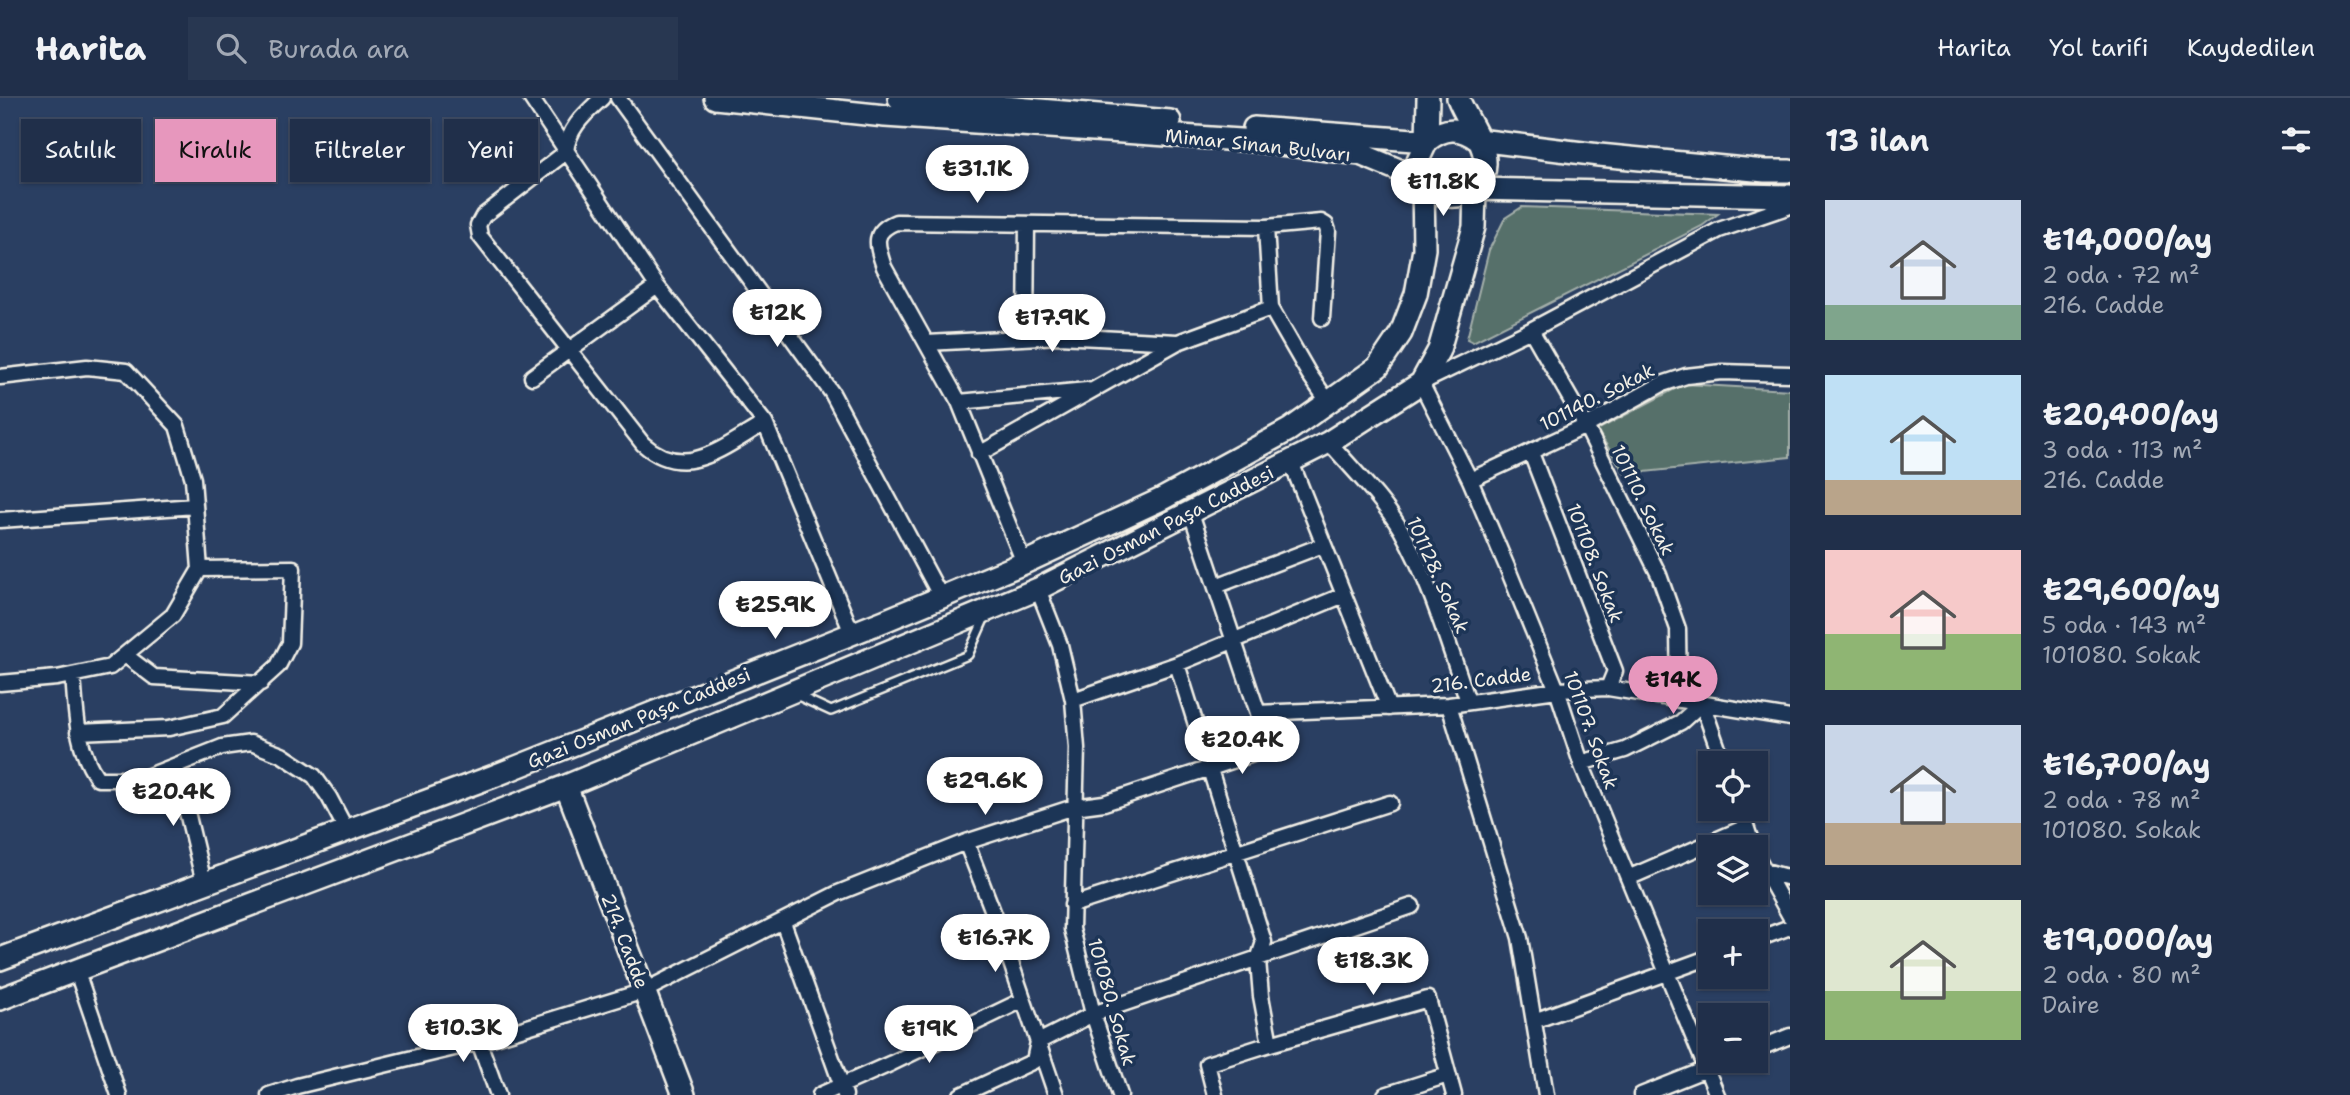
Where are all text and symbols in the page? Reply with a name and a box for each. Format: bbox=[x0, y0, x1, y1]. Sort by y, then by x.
search box bbox=[188, 17, 678, 80]
text: Harita bbox=[35, 26, 146, 71]
icon: search bbox=[212, 29, 250, 67]
text: Burada ara bbox=[268, 31, 409, 66]
text: Harita bbox=[1937, 32, 2011, 64]
text: Yol tarifi bbox=[2049, 32, 2149, 64]
text: Kaydedilen bbox=[2187, 32, 2315, 64]
chip: Satılık bbox=[21, 119, 141, 182]
chip: Kiralık bbox=[155, 119, 276, 182]
chip: Filtreler bbox=[290, 119, 430, 182]
chip: Yeni bbox=[444, 119, 538, 182]
text: 13 ilan bbox=[1825, 120, 1929, 161]
icon: filters bbox=[2277, 121, 2315, 159]
street label: Mimar Sinan Bulvarı bbox=[1164, 123, 1352, 167]
pin: ₺31.1K bbox=[920, 146, 1034, 205]
text: ₺31.1K bbox=[942, 153, 1012, 183]
pin: ₺11.8K bbox=[1386, 158, 1500, 218]
text: ₺11.8K bbox=[1407, 166, 1479, 196]
text: ₺14,000/ay bbox=[2042, 219, 2212, 260]
icon: home bbox=[1881, 228, 1965, 312]
text: 2 oda · 72 m² bbox=[2042, 260, 2200, 290]
pin: ₺12K bbox=[736, 289, 818, 349]
text: 216. Cadde bbox=[2042, 290, 2164, 320]
pin: ₺17.9K bbox=[995, 294, 1109, 354]
text: ₺12K bbox=[749, 297, 805, 327]
text: ₺17.9K bbox=[1014, 302, 1090, 332]
street label: 101140. Sokak bbox=[1535, 357, 1659, 437]
text: ₺20,400/ay bbox=[2042, 394, 2219, 435]
icon: home bbox=[1881, 403, 1965, 487]
text: 3 oda · 113 m² bbox=[2042, 435, 2203, 465]
street label: 101110. Sokak bbox=[1605, 441, 1681, 560]
street label: Gazi Osman Paşa Caddesi bbox=[1054, 460, 1278, 590]
text: 216. Cadde bbox=[2042, 465, 2164, 495]
street label: 101108. Sokak bbox=[1561, 500, 1629, 627]
street label: 101128. Sokak bbox=[1401, 513, 1475, 637]
text: ₺29,600/ay bbox=[2042, 569, 2221, 610]
icon: home bbox=[1881, 578, 1965, 662]
pin: ₺25.9K bbox=[718, 582, 832, 641]
text: ₺25.9K bbox=[735, 589, 815, 619]
text: 5 oda · 143 m² bbox=[2042, 610, 2206, 640]
text: 101080. Sokak bbox=[2042, 640, 2201, 670]
pin: ₺14K bbox=[1632, 656, 1714, 716]
street label: 216. Cadde bbox=[1429, 661, 1533, 699]
street label: Gazi Osman Paşa Caddesi bbox=[524, 662, 754, 774]
text: ₺14K bbox=[1644, 664, 1702, 694]
street label: 101107. Sokak bbox=[1558, 667, 1624, 793]
pin: ₺20.4K bbox=[1185, 716, 1299, 776]
text: ₺20.4K bbox=[1201, 724, 1283, 754]
text: ₺16,700/ay bbox=[2042, 744, 2211, 785]
map controls bbox=[1698, 751, 1768, 1073]
button: locate bbox=[1698, 751, 1768, 821]
icon: home bbox=[1881, 753, 1965, 837]
pin: ₺29.6K bbox=[928, 758, 1042, 817]
text: ₺29.6K bbox=[943, 765, 1027, 795]
pin: ₺20.4K bbox=[116, 768, 230, 828]
text: ₺20.4K bbox=[132, 776, 214, 806]
text: 2 oda · 78 m² bbox=[2042, 785, 2201, 815]
text: 101080. Sokak bbox=[2042, 815, 2201, 845]
button: layers bbox=[1698, 835, 1768, 905]
street label: 214. Cadde bbox=[595, 890, 655, 992]
pin: ₺16.7K bbox=[938, 914, 1052, 974]
button: + bbox=[1698, 919, 1768, 989]
text: ₺19,000/ay bbox=[2042, 919, 2213, 960]
text: ₺16.7K bbox=[957, 922, 1033, 952]
icon: home bbox=[1881, 928, 1965, 1012]
street label: 101080. Sokak bbox=[1082, 935, 1142, 1069]
pin: ₺18.3K bbox=[1316, 937, 1430, 997]
text: ₺18.3K bbox=[1333, 945, 1413, 975]
text: 2 oda · 80 m² bbox=[2042, 960, 2201, 990]
text: Daire bbox=[2042, 990, 2100, 1020]
button: − bbox=[1698, 1003, 1768, 1073]
pin: ₺10.3K bbox=[406, 1004, 520, 1064]
pin: ₺19K bbox=[888, 1006, 970, 1065]
text: ₺10.3K bbox=[424, 1012, 502, 1042]
text: ₺19K bbox=[900, 1013, 958, 1043]

